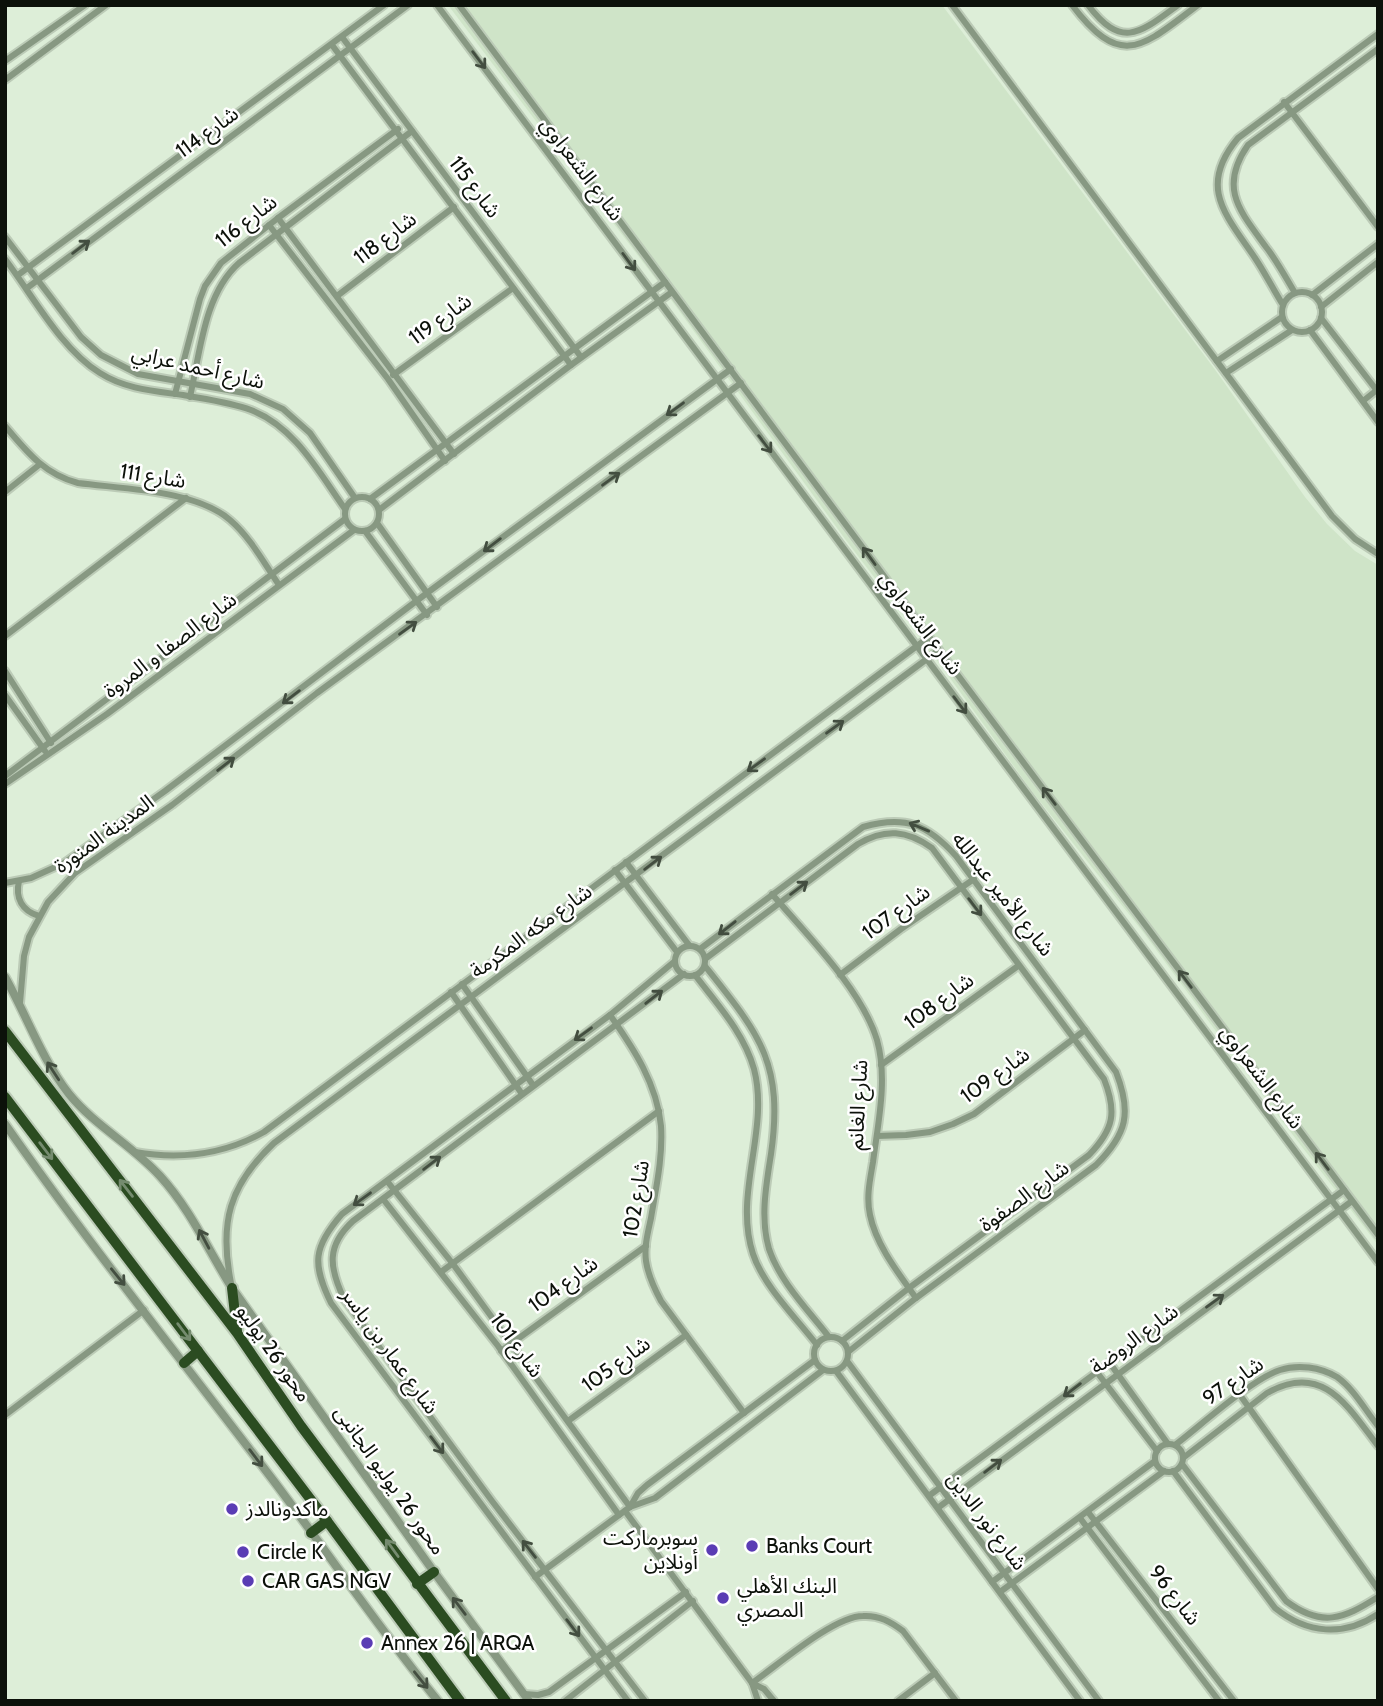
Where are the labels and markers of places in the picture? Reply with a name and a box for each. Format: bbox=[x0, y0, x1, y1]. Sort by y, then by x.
place label: ماكدونالدز bbox=[245, 1496, 328, 1521]
marker: ماكدونالدز bbox=[224, 1501, 240, 1517]
place label: سوبرماركت أونلاين bbox=[603, 1525, 698, 1574]
place label: Banks Court bbox=[766, 1533, 872, 1558]
marker: Banks Court bbox=[744, 1538, 760, 1554]
place label: Circle K bbox=[257, 1539, 323, 1564]
marker: سوبرماركت أونلاين bbox=[704, 1542, 720, 1558]
marker: Circle K bbox=[235, 1544, 251, 1560]
place label: CAR GAS NGV bbox=[262, 1568, 391, 1593]
marker: CAR GAS NGV bbox=[240, 1573, 256, 1589]
place label: البنك الأهلي المصري bbox=[737, 1573, 837, 1626]
marker: البنك الأهلي المصري bbox=[715, 1590, 731, 1606]
place label: Annex 26 | ARQA bbox=[381, 1630, 534, 1655]
marker: Annex 26 | ARQA bbox=[359, 1635, 375, 1651]

